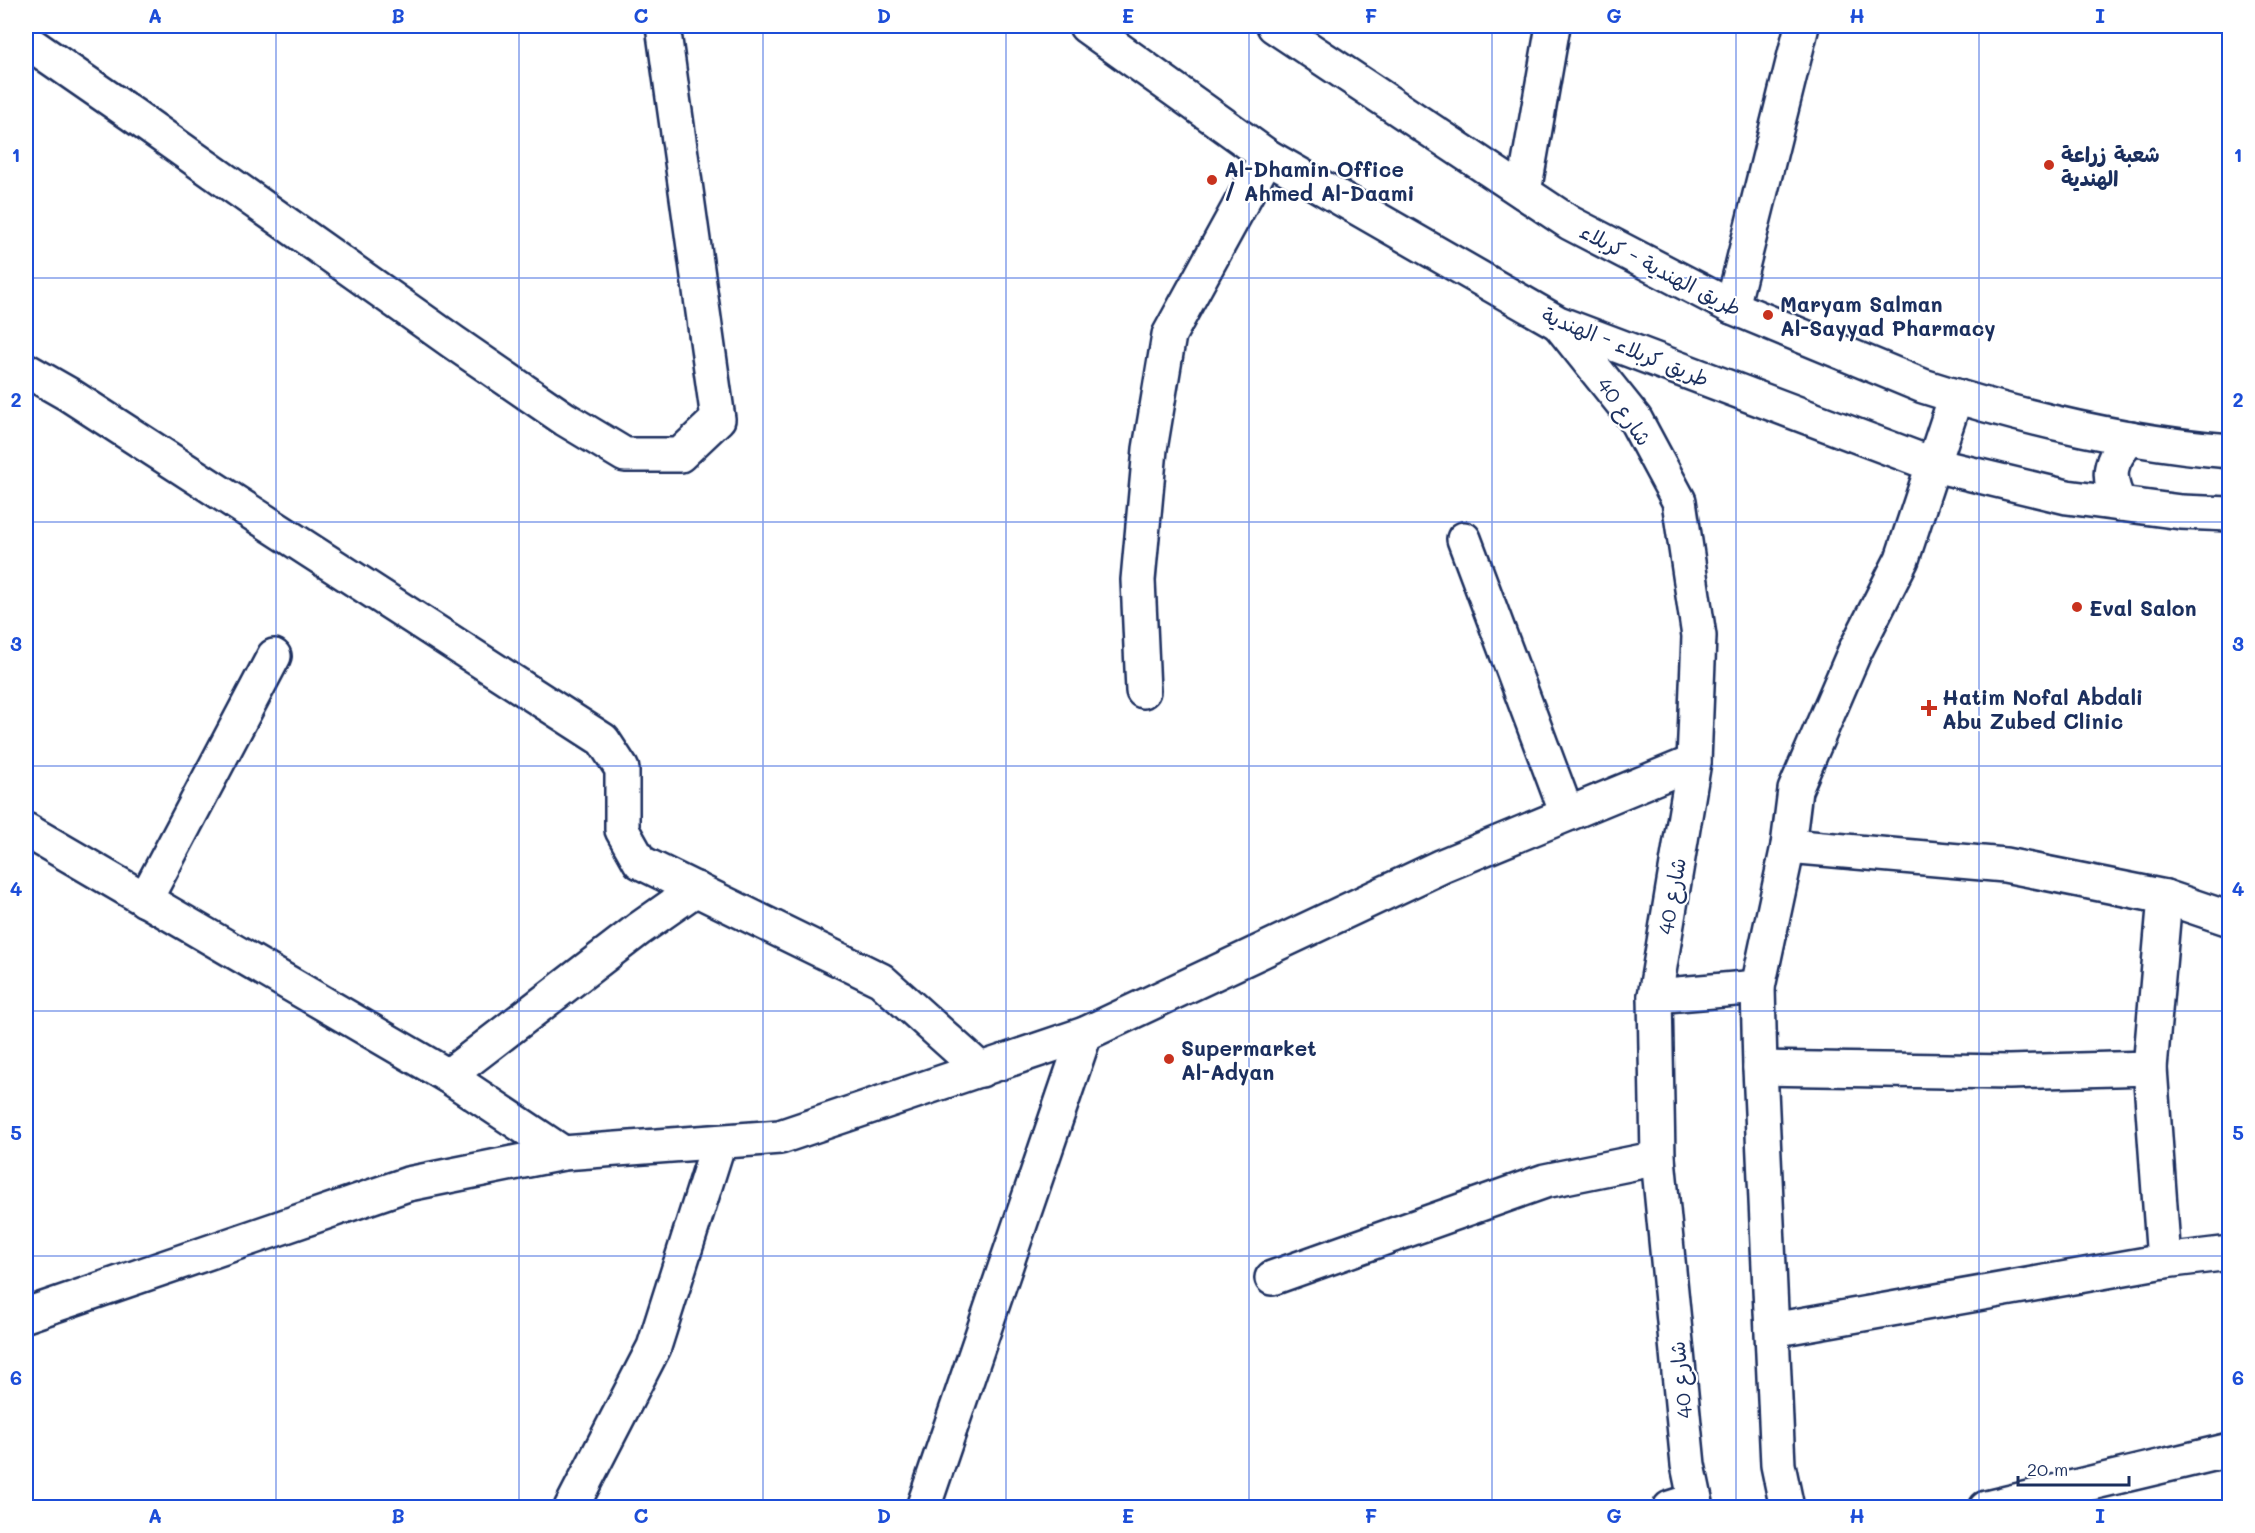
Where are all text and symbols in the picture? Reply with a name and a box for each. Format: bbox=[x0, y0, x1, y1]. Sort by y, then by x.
text: A bbox=[148, 2, 162, 28]
text: B bbox=[391, 2, 405, 28]
text: C bbox=[634, 2, 649, 28]
text: D bbox=[877, 2, 891, 28]
text: E bbox=[1122, 2, 1134, 28]
text: F bbox=[1365, 2, 1378, 28]
text: G bbox=[1606, 2, 1622, 28]
text: H bbox=[1849, 2, 1865, 28]
text: I bbox=[2095, 2, 2105, 28]
place label: شعبة زراعة الهندية bbox=[2061, 140, 2160, 192]
text: 1 bbox=[12, 141, 20, 167]
text: 1 bbox=[2234, 141, 2242, 167]
place label: Al-Dhamin Office / Ahmed Al-Daami bbox=[1224, 155, 1415, 206]
marker: شعبة زراعة الهندية bbox=[2042, 158, 2056, 172]
marker: Al-Dhamin Office / Ahmed Al-Daami bbox=[1205, 173, 1219, 187]
street label: طريق الهندية - كربلاء bbox=[1575, 217, 1746, 322]
place label: Maryam Salman Al-Sayyad Pharmacy bbox=[1780, 290, 1996, 342]
street label: طريق كربلاء - الهندية bbox=[1538, 300, 1714, 393]
marker: Maryam Salman Al-Sayyad Pharmacy bbox=[1761, 308, 1775, 322]
street label: شارع 40 bbox=[1589, 372, 1658, 452]
text: 2 bbox=[10, 386, 22, 412]
text: 2 bbox=[2232, 386, 2244, 412]
place label: Eval Salon bbox=[2089, 594, 2196, 621]
marker: Eval Salon bbox=[2070, 600, 2084, 614]
text: 3 bbox=[10, 630, 22, 656]
text: 3 bbox=[2232, 630, 2244, 656]
place label: Hatim Nofal Abdali Abu Zubed Clinic bbox=[1942, 683, 2143, 734]
marker: Hatim Nofal Abdali Abu Zubed Clinic bbox=[1920, 699, 1938, 717]
street label: شارع 40 bbox=[1651, 856, 1694, 937]
text: 4 bbox=[10, 875, 23, 901]
text: 4 bbox=[2232, 875, 2245, 901]
place label: Supermarket Al-Adyan bbox=[1181, 1034, 1317, 1086]
marker: Supermarket Al-Adyan bbox=[1162, 1052, 1176, 1066]
text: 5 bbox=[10, 1119, 22, 1145]
text: 5 bbox=[2232, 1119, 2244, 1145]
street label: شارع 40 bbox=[1663, 1340, 1700, 1420]
text: 6 bbox=[10, 1364, 22, 1390]
text: 6 bbox=[2232, 1364, 2244, 1390]
scale bar bbox=[2018, 1449, 2129, 1487]
text: 20 m bbox=[2027, 1457, 2068, 1481]
text: A bbox=[148, 1502, 162, 1528]
text: B bbox=[391, 1502, 405, 1528]
text: C bbox=[634, 1502, 649, 1528]
text: D bbox=[877, 1502, 891, 1528]
text: E bbox=[1122, 1502, 1134, 1528]
text: F bbox=[1365, 1502, 1378, 1528]
text: G bbox=[1606, 1502, 1622, 1528]
text: H bbox=[1849, 1502, 1865, 1528]
text: I bbox=[2095, 1502, 2105, 1528]

